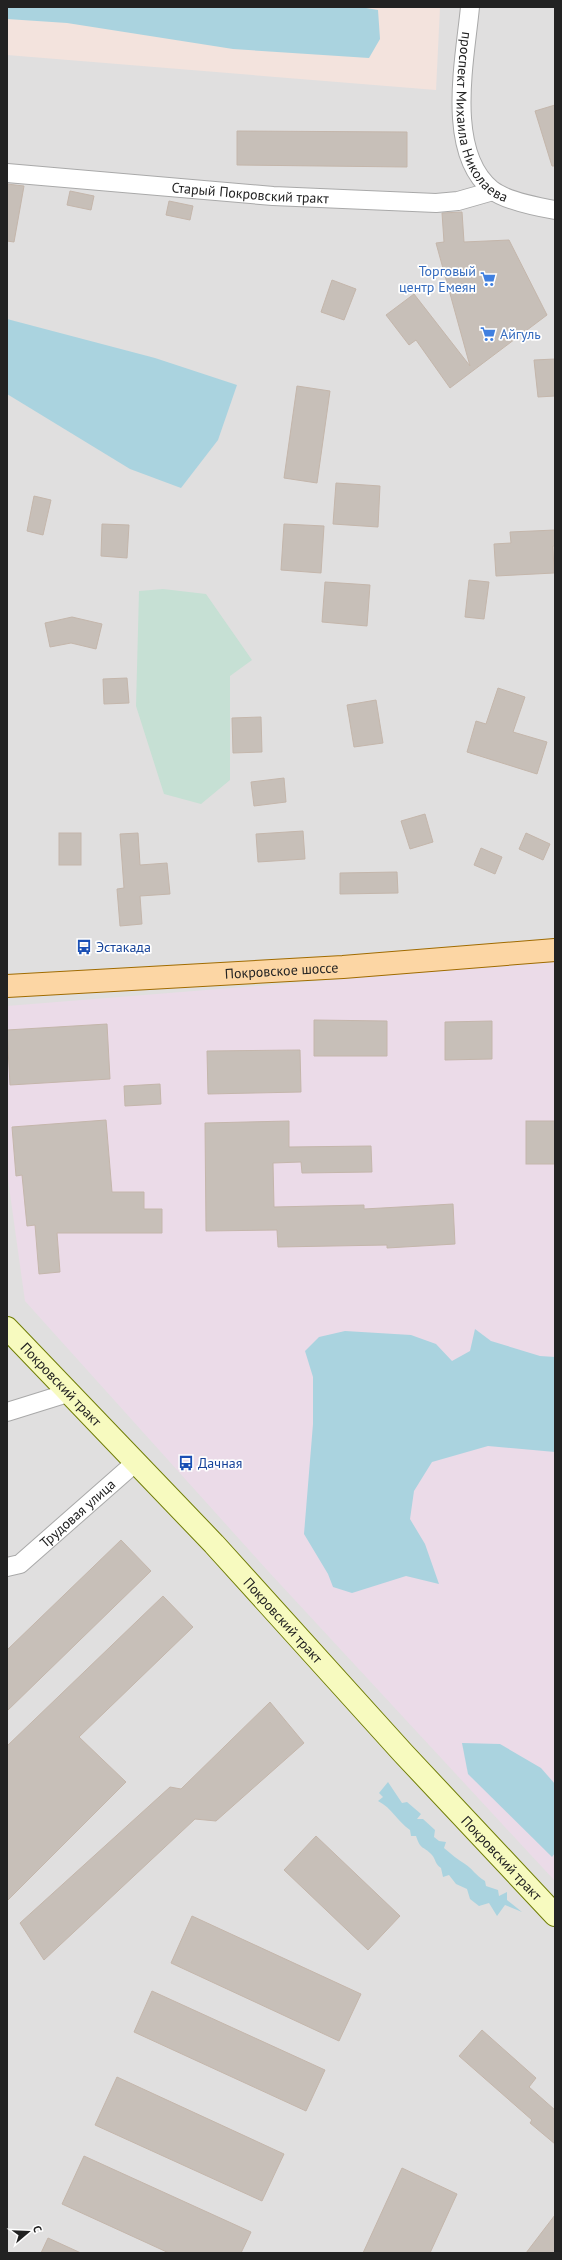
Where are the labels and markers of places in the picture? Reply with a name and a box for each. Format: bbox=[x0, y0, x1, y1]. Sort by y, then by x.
place label: Торговый центр Емеян bbox=[399, 262, 476, 296]
supermarket icon: Торговый центр Емеян bbox=[479, 270, 497, 288]
supermarket icon: Айгуль bbox=[479, 325, 497, 343]
place label: Айгуль bbox=[500, 325, 541, 343]
bus stop icon: Эстакада bbox=[75, 938, 93, 956]
place label: Эстакада bbox=[96, 938, 151, 956]
bus stop icon: Дачная bbox=[177, 1454, 195, 1472]
place label: Дачная bbox=[198, 1454, 242, 1472]

